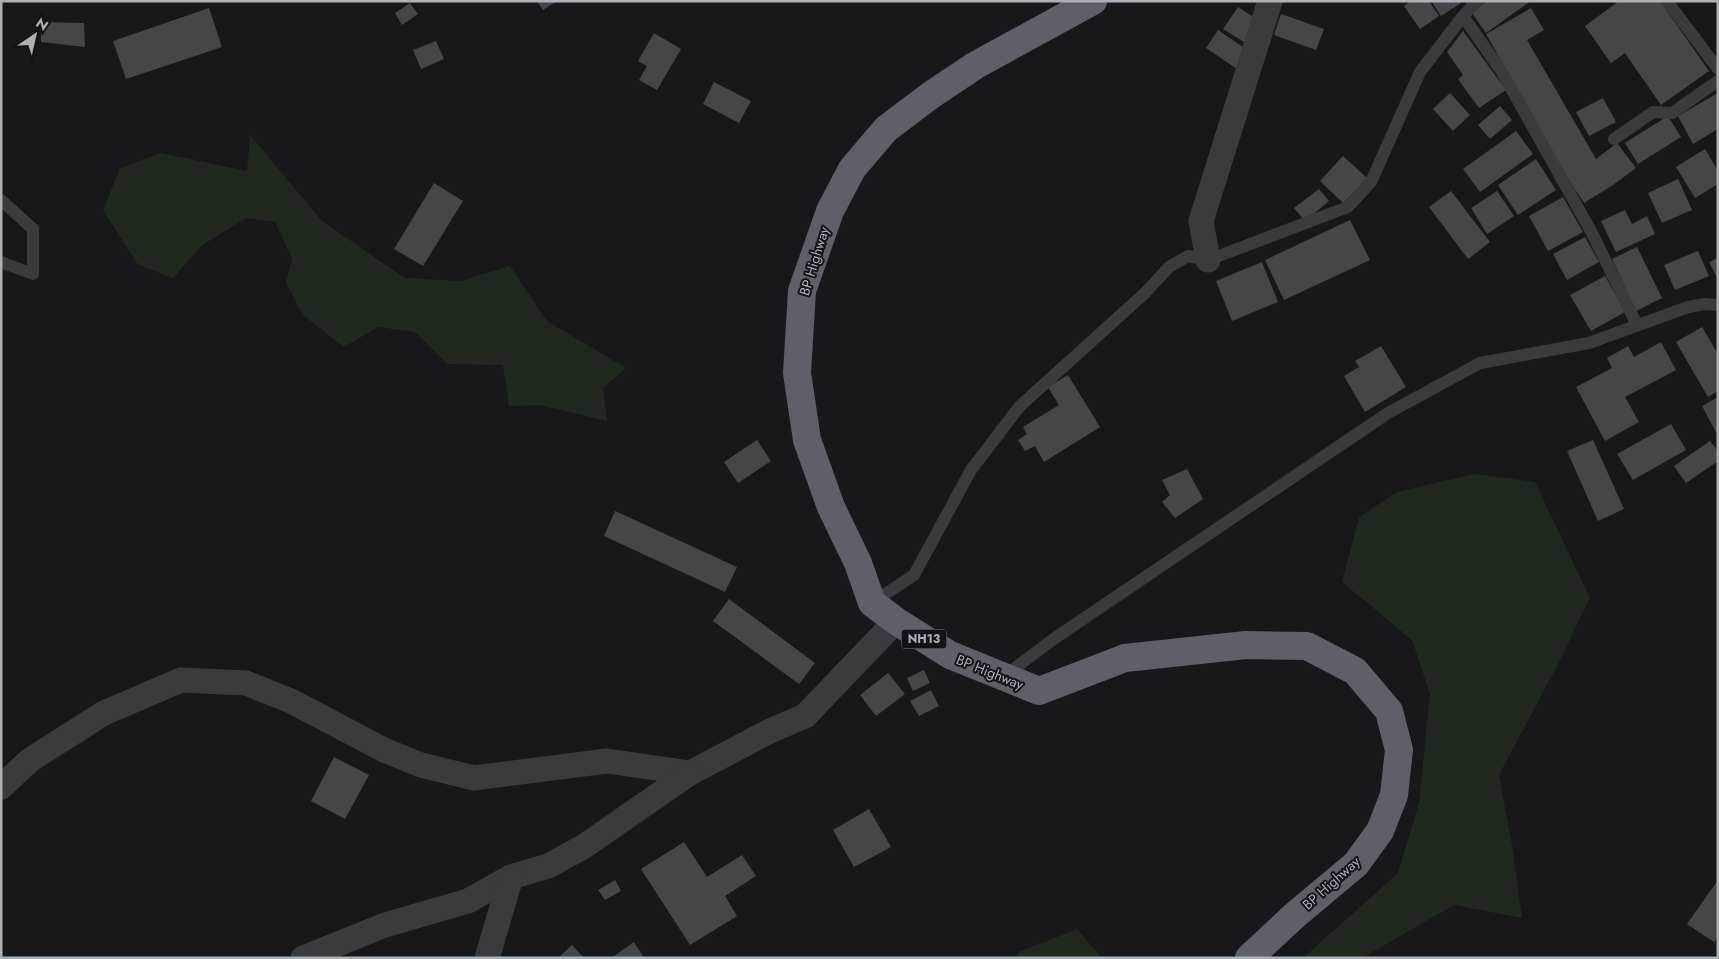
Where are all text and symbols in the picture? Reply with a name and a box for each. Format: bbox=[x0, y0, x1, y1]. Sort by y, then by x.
north arrow bbox=[10, 10, 60, 60]
text: N bbox=[32, 13, 52, 36]
street label: BP Highway bbox=[794, 223, 834, 298]
road number: NH13 bbox=[902, 630, 946, 648]
street label: BP Highway bbox=[953, 649, 1027, 695]
street label: BP Highway bbox=[1298, 851, 1365, 914]

